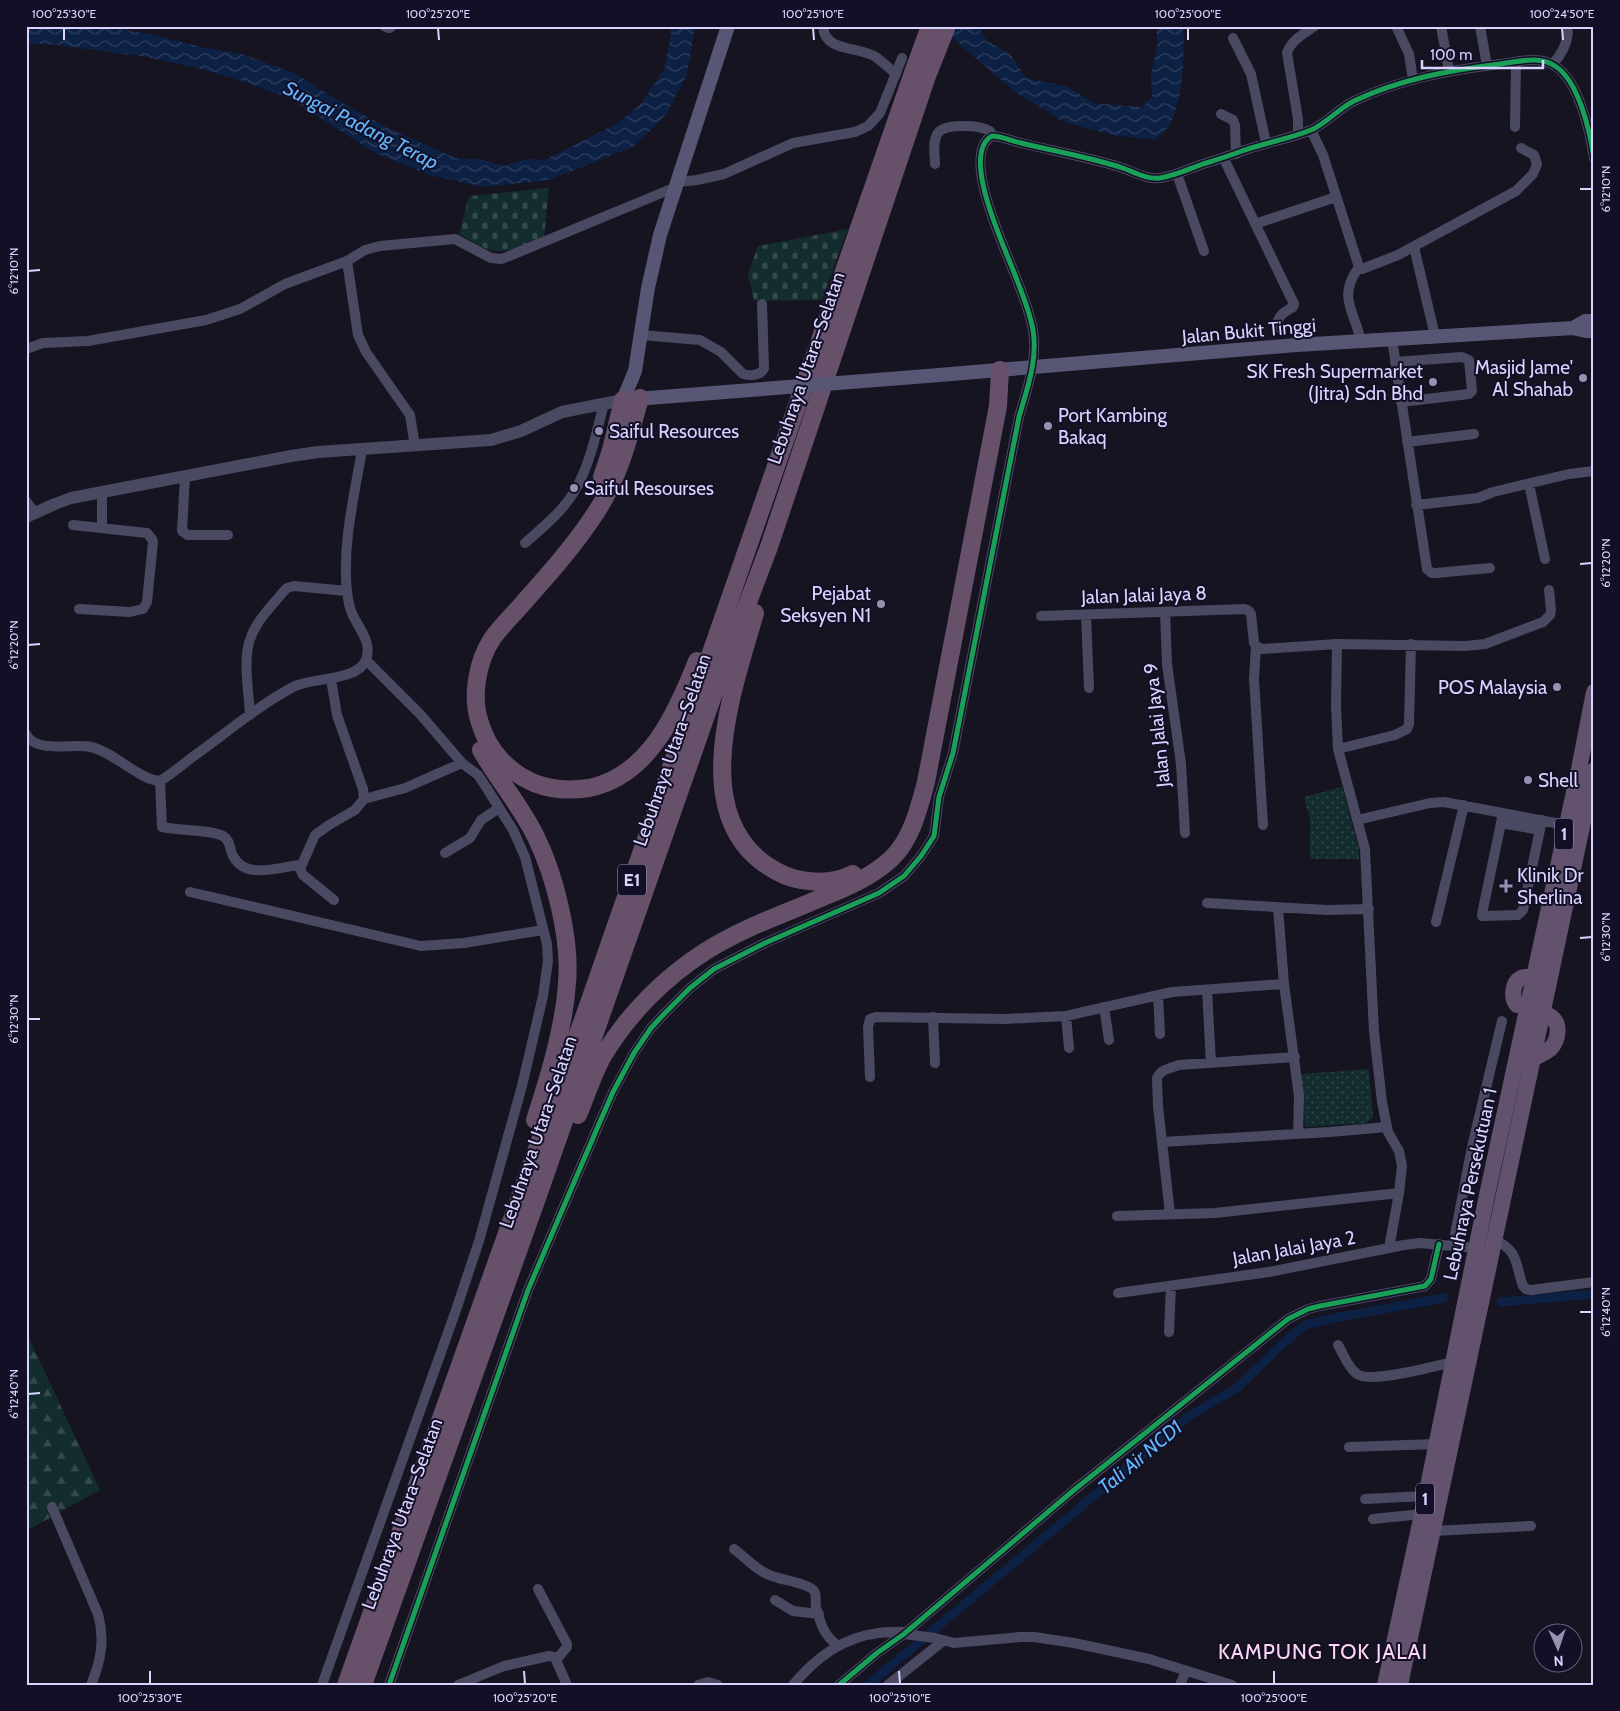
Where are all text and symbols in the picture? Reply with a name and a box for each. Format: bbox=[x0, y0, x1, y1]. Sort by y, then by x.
text: 100°25'30"E bbox=[32, 6, 97, 21]
text: 100°25'20"E bbox=[406, 6, 470, 21]
text: 100°25'10"E bbox=[782, 6, 844, 21]
text: 100°25'00"E bbox=[1155, 6, 1221, 21]
text: 100°24'50"E bbox=[1530, 6, 1595, 21]
scale bar bbox=[1422, 38, 1544, 70]
text: 100 m bbox=[1430, 46, 1472, 64]
water label: Sungai Padang Terap bbox=[280, 76, 442, 174]
text: 6°12'10"N bbox=[1598, 165, 1613, 213]
text: 6°12'10"N bbox=[6, 247, 21, 295]
street label: Lebuhraya Utara–Selatan bbox=[762, 269, 850, 467]
street label: Jalan Bukit Tinggi bbox=[1180, 314, 1317, 348]
place label: Masjid Jame' Al Shahab bbox=[1475, 356, 1573, 401]
place label: SK Fresh Supermarket (Jitra) Sdn Bhd bbox=[1247, 360, 1424, 405]
marker: Masjid Jame' Al Shahab bbox=[1577, 372, 1589, 384]
marker: SK Fresh Supermarket (Jitra) Sdn Bhd bbox=[1427, 376, 1439, 388]
place label: Port Kambing Bakaq bbox=[1058, 404, 1167, 449]
place label: Saiful Resources bbox=[609, 420, 739, 443]
marker: Port Kambing Bakaq bbox=[1042, 420, 1054, 432]
marker: Saiful Resources bbox=[593, 425, 605, 437]
place label: Saiful Resourses bbox=[584, 477, 714, 500]
marker: Saiful Resourses bbox=[568, 482, 580, 494]
text: 6°12'20"N bbox=[1598, 538, 1613, 588]
street label: Jalan Jalai Jaya 8 bbox=[1080, 581, 1207, 609]
place label: Pejabat Seksyen N1 bbox=[780, 582, 872, 627]
marker: Pejabat Seksyen N1 bbox=[875, 598, 887, 610]
text: 6°12'20"N bbox=[6, 620, 21, 670]
street label: Lebuhraya Utara–Selatan bbox=[628, 651, 716, 849]
street label: Jalan Jalai Jaya 9 bbox=[1139, 662, 1175, 789]
place label: POS Malaysia bbox=[1438, 676, 1547, 699]
marker: POS Malaysia bbox=[1551, 681, 1563, 693]
place label: Shell bbox=[1538, 769, 1578, 792]
marker: Shell bbox=[1522, 774, 1534, 786]
road number: 1 bbox=[1555, 819, 1573, 850]
road number: E1 bbox=[618, 864, 646, 896]
place label: Klinik Dr Sherlina bbox=[1517, 864, 1583, 909]
marker: Klinik Dr Sherlina bbox=[1499, 879, 1513, 893]
text: 6°12'30"N bbox=[1598, 912, 1613, 962]
text: 6°12'30"N bbox=[6, 994, 21, 1044]
street label: Lebuhraya Utara–Selatan bbox=[494, 1033, 582, 1231]
street label: Lebuhraya Persekutuan 1 bbox=[1438, 1086, 1502, 1282]
street label: Jalan Jalai Jaya 2 bbox=[1230, 1226, 1357, 1270]
text: 6°12'40"N bbox=[1598, 1287, 1613, 1337]
text: 6°12'40"N bbox=[6, 1369, 21, 1419]
street label: Lebuhraya Utara–Selatan bbox=[357, 1415, 447, 1613]
water label: Tali Air NCD1 bbox=[1093, 1415, 1187, 1499]
road number: 1 bbox=[1416, 1484, 1434, 1515]
north arrow bbox=[1532, 1624, 1582, 1674]
district label: KAMPUNG TOK JALAI bbox=[1218, 1639, 1428, 1664]
text: N bbox=[1553, 1652, 1564, 1670]
text: 100°25'30"E bbox=[118, 1690, 183, 1705]
text: 100°25'20"E bbox=[493, 1690, 557, 1705]
text: 100°25'10"E bbox=[869, 1690, 931, 1705]
text: 100°25'00"E bbox=[1241, 1690, 1307, 1705]

